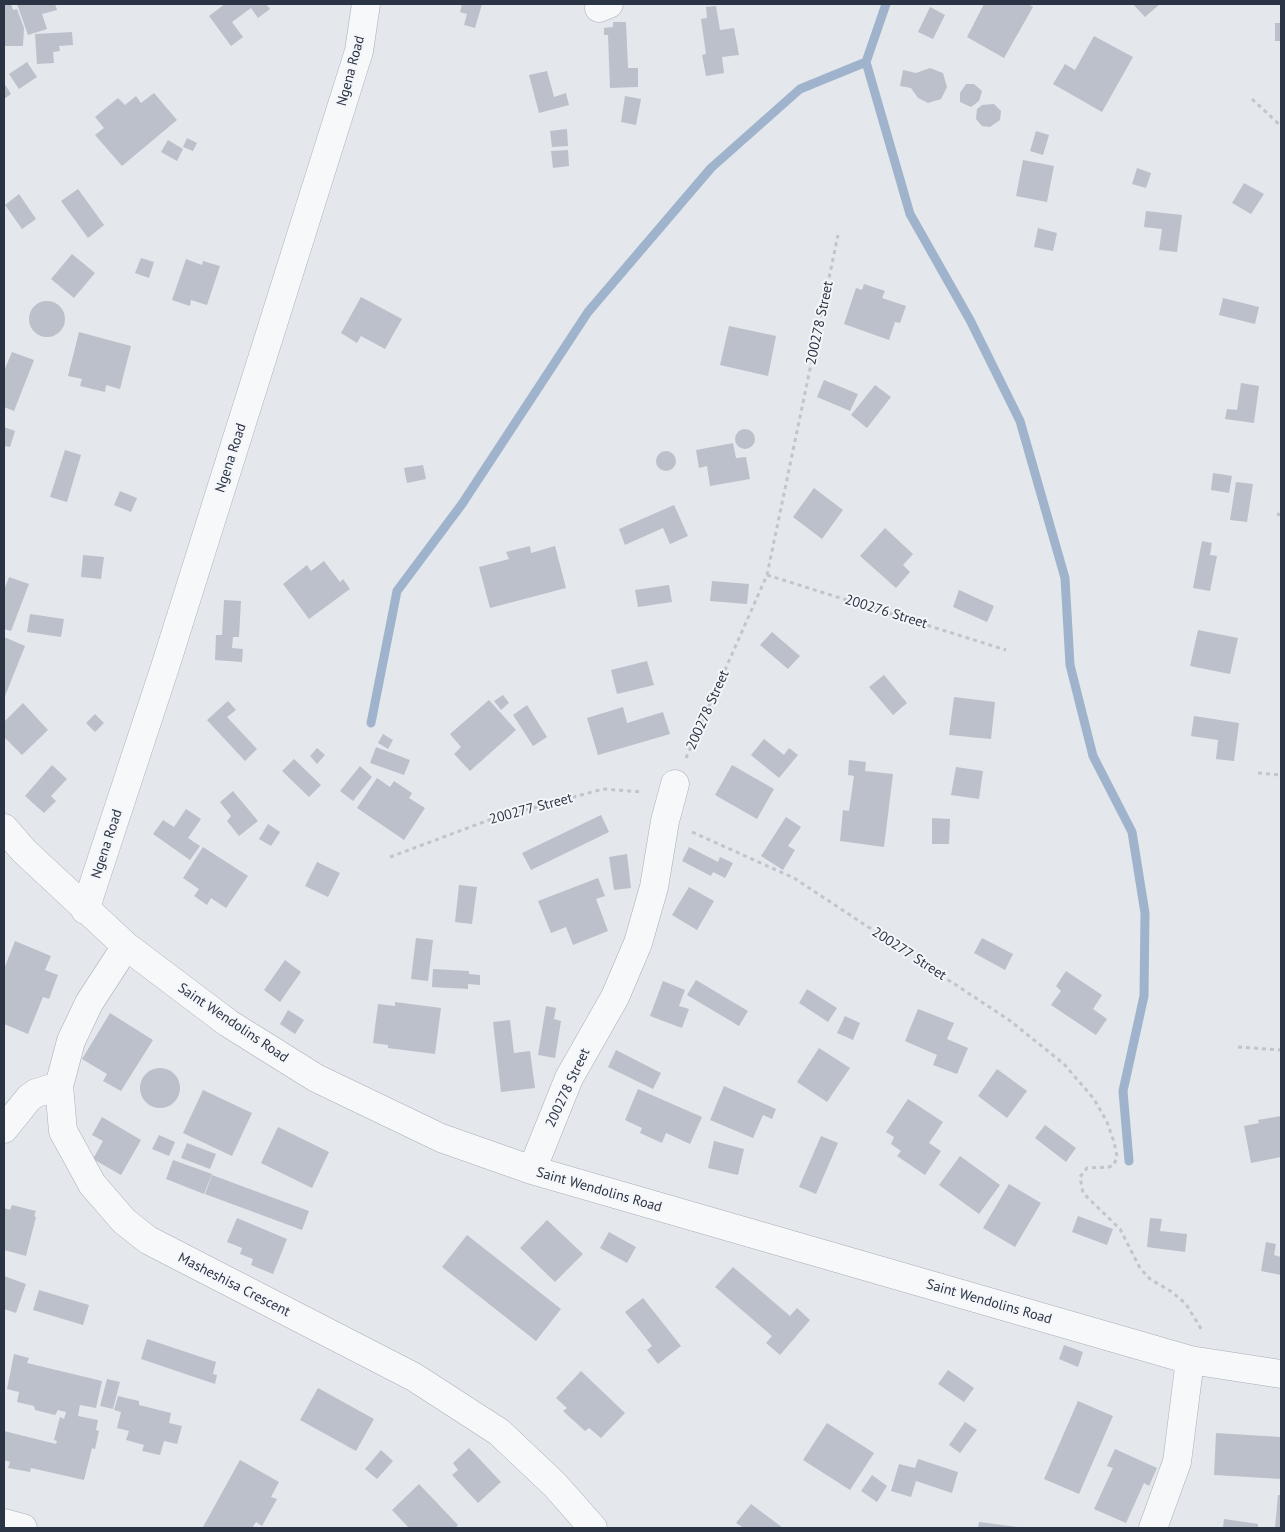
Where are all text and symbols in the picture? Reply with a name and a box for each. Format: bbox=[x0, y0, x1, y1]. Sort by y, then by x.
street label: Ngena Road bbox=[334, 34, 368, 108]
street label: 200278 Street bbox=[803, 280, 837, 366]
street label: Ngena Road bbox=[212, 421, 250, 495]
street label: 200276 Street bbox=[843, 592, 929, 632]
street label: 200278 Street bbox=[683, 668, 733, 752]
street label: 200277 Street bbox=[488, 790, 574, 828]
street label: Ngena Road bbox=[88, 807, 126, 881]
street label: 200277 Street bbox=[869, 924, 949, 984]
street label: Saint Wendolins Road bbox=[174, 980, 292, 1066]
street label: 200278 Street bbox=[542, 1046, 594, 1130]
street label: Saint Wendolins Road bbox=[534, 1164, 664, 1216]
street label: Masheshisa Crescent bbox=[175, 1249, 293, 1321]
street label: Saint Wendolins Road bbox=[924, 1276, 1054, 1328]

